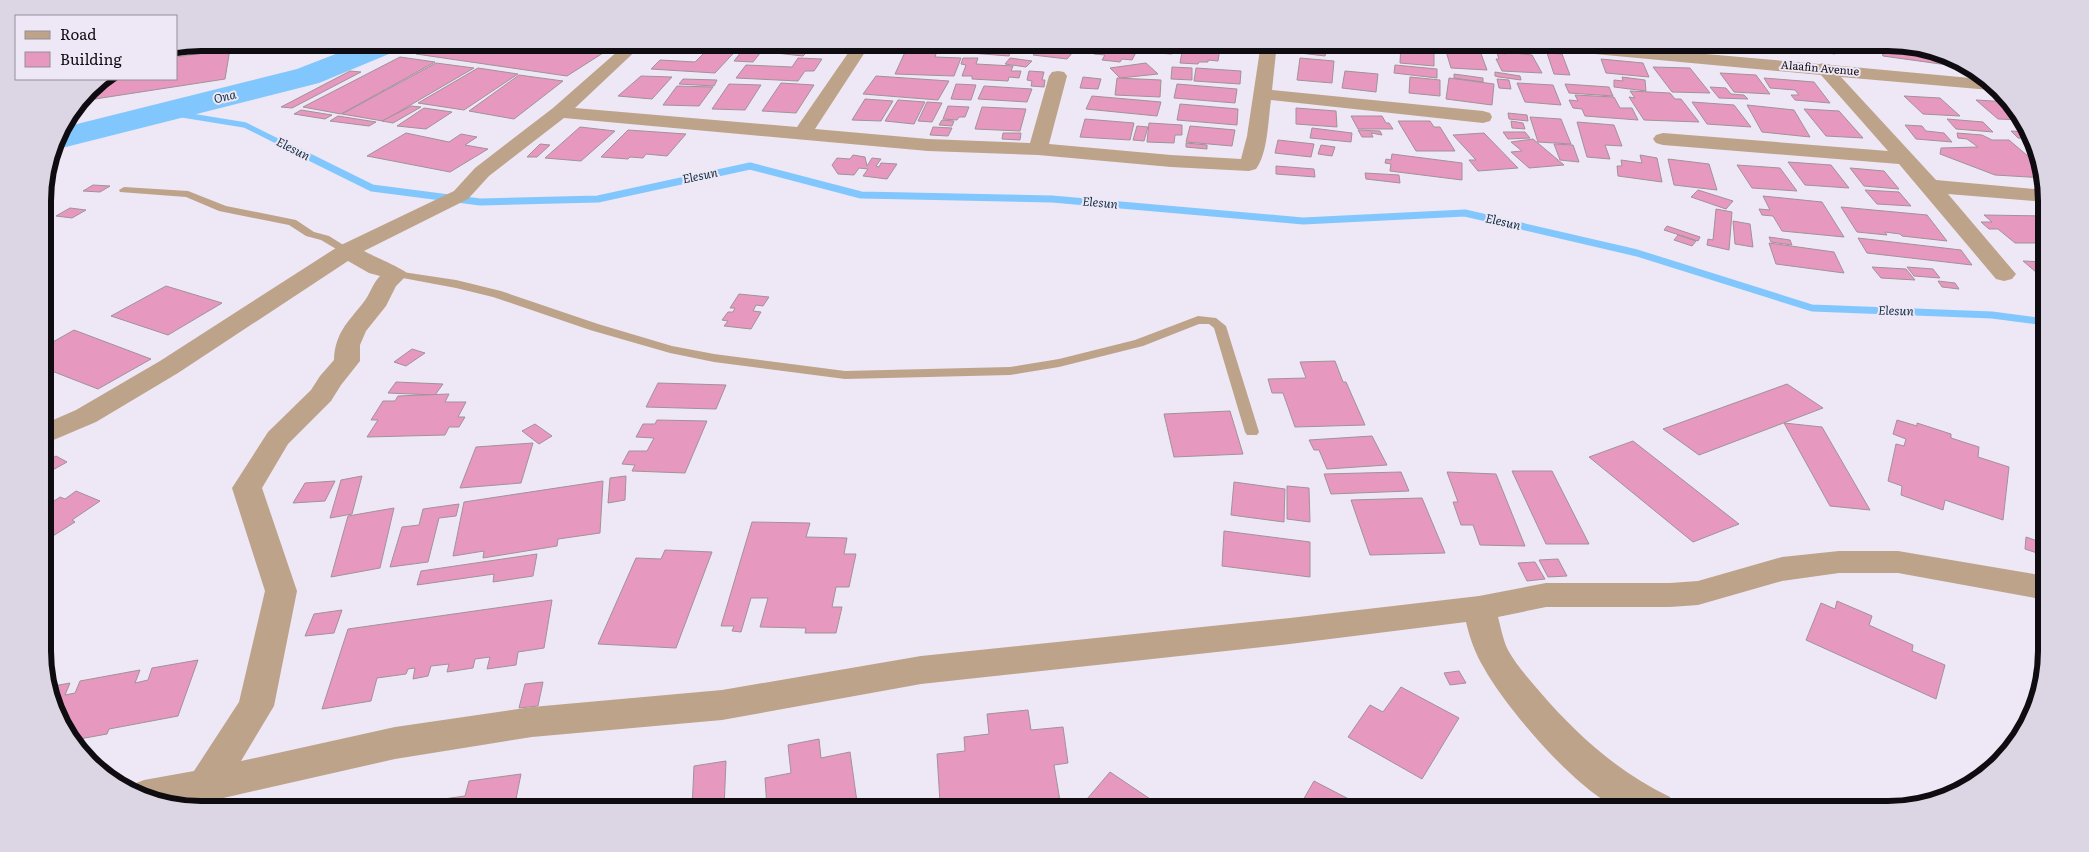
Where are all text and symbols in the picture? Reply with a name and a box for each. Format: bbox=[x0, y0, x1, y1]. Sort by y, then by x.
legend bbox=[15, 15, 178, 80]
text: Road bbox=[60, 22, 96, 45]
text: Building bbox=[60, 47, 122, 70]
street label: Alaafin Avenue bbox=[1780, 56, 1860, 78]
water label: Ona bbox=[212, 85, 238, 107]
water label: Elesun bbox=[274, 132, 313, 164]
water label: Elesun bbox=[681, 163, 719, 188]
water label: Elesun bbox=[1082, 191, 1119, 213]
water label: Elesun bbox=[1484, 208, 1523, 234]
water label: Elesun bbox=[1878, 300, 1914, 320]

